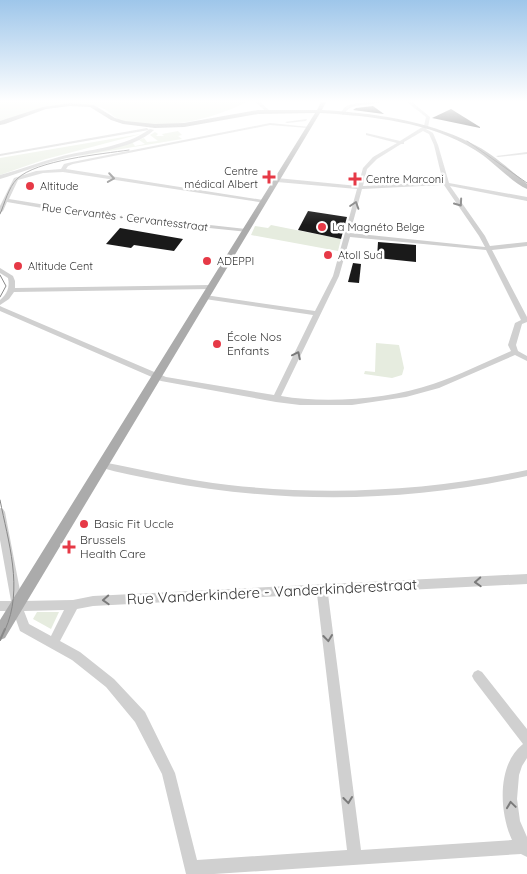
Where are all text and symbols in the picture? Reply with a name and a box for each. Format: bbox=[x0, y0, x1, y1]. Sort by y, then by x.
place label: Centre médical Albert bbox=[184, 164, 258, 191]
marker: Centre médical Albert bbox=[262, 170, 276, 184]
one-way arrow bbox=[107, 172, 115, 182]
marker: Centre Marconi bbox=[348, 172, 362, 186]
place label: Centre Marconi bbox=[366, 172, 444, 186]
place label: Altitude bbox=[40, 179, 79, 193]
marker: Altitude bbox=[24, 180, 36, 192]
one-way arrow bbox=[453, 197, 462, 207]
street label: Rue Cervantès - Cervantesstraat bbox=[41, 200, 209, 234]
one-way arrow bbox=[349, 201, 359, 209]
place label: La Magnéto Belge bbox=[332, 220, 425, 234]
marker: La Magnéto Belge bbox=[316, 221, 328, 233]
place label: Atoll Sud bbox=[338, 248, 383, 262]
marker: Atoll Sud bbox=[322, 249, 334, 261]
place label: ADEPPI bbox=[217, 254, 254, 268]
marker: ADEPPI bbox=[201, 255, 213, 267]
place label: Altitude Cent bbox=[28, 259, 93, 273]
marker: Altitude Cent bbox=[12, 260, 24, 272]
place label: École Nos Enfants bbox=[227, 329, 282, 358]
marker: École Nos Enfants bbox=[211, 338, 223, 350]
one-way arrow bbox=[291, 351, 302, 360]
place label: Basic Fit Uccle bbox=[94, 516, 174, 531]
marker: Basic Fit Uccle bbox=[78, 518, 90, 530]
place label: Brussels Health Care bbox=[80, 532, 146, 561]
marker: Brussels Health Care bbox=[62, 540, 76, 554]
street label: Rue Vanderkindere - Vanderkinderestraat bbox=[126, 574, 418, 609]
one-way arrow bbox=[474, 576, 482, 587]
one-way arrow bbox=[102, 595, 110, 606]
one-way arrow bbox=[322, 635, 333, 643]
one-way arrow bbox=[342, 796, 353, 804]
one-way arrow bbox=[506, 801, 517, 809]

